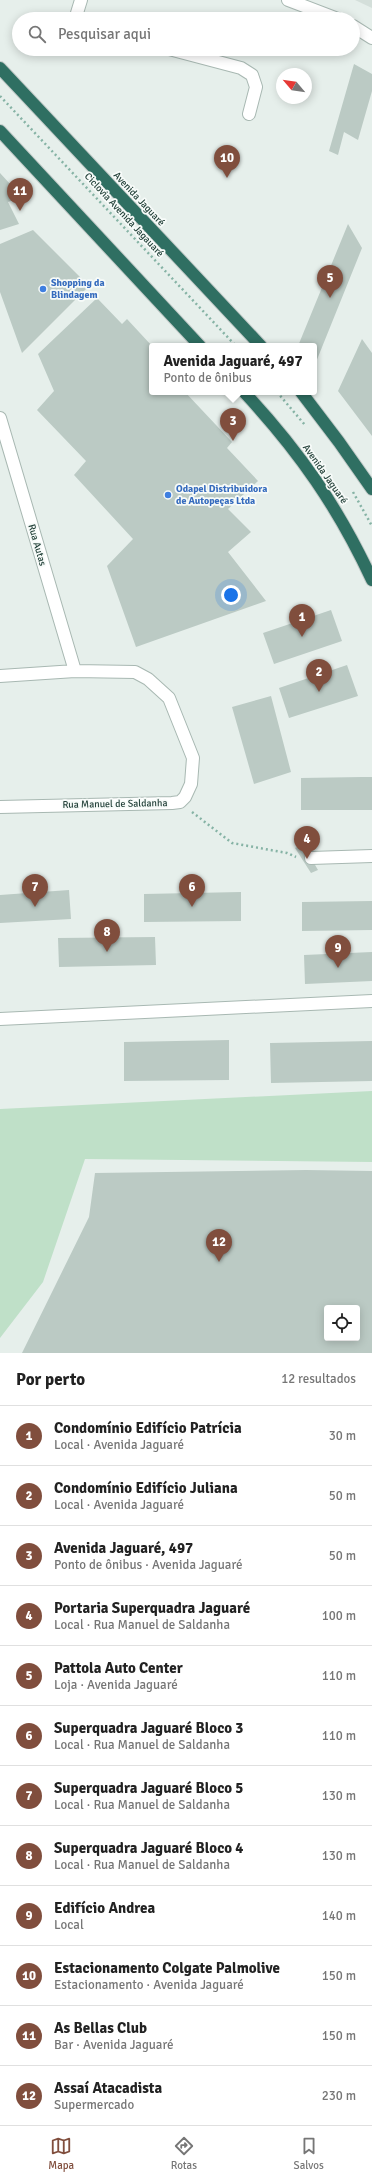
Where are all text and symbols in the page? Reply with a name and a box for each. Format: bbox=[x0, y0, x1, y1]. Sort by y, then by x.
search box bbox=[12, 12, 360, 56]
icon: search bbox=[26, 23, 48, 45]
text: Pesquisar aqui bbox=[58, 25, 151, 43]
north arrow bbox=[276, 68, 312, 104]
pin: 10 bbox=[214, 145, 240, 178]
street label: Avenida Jaguaré bbox=[111, 169, 167, 229]
street label: Ciclovia Avenida Jagauaré bbox=[82, 170, 166, 260]
pin: 11 bbox=[7, 178, 33, 211]
pin: 5 bbox=[317, 265, 343, 298]
place label: Shopping da Blindagem bbox=[51, 277, 105, 301]
marker: Shopping da Blindagem bbox=[38, 284, 48, 294]
popup bbox=[149, 343, 317, 395]
text: Avenida Jaguaré, 497 bbox=[163, 352, 303, 370]
text: Ponto de ônibus bbox=[163, 370, 252, 386]
pin: 3 bbox=[220, 408, 246, 441]
street label: Avenida Jaguaré bbox=[300, 442, 350, 506]
place label: Odapel Distribuidora de Autopeças Ltda bbox=[176, 483, 267, 507]
marker: Odapel Distribuidora de Autopeças Ltda bbox=[163, 490, 173, 500]
street label: Rua Autas bbox=[25, 523, 49, 568]
your location bbox=[221, 585, 241, 605]
pin: 1 bbox=[289, 604, 315, 637]
pin: 2 bbox=[306, 659, 332, 692]
street label: Rua Manuel de Saldanha bbox=[62, 797, 168, 811]
pin: 4 bbox=[294, 826, 320, 859]
pin: 7 bbox=[22, 874, 48, 907]
pin: 6 bbox=[179, 874, 205, 907]
pin: 8 bbox=[94, 919, 120, 952]
pin: 9 bbox=[325, 935, 351, 968]
pin: 12 bbox=[206, 1229, 232, 1262]
map controls bbox=[324, 1305, 360, 1341]
button: locate bbox=[324, 1305, 360, 1341]
text: Por perto bbox=[16, 1369, 85, 1390]
text: 12 resultados bbox=[281, 1371, 356, 1387]
text: Condomínio Edifício Patrícia bbox=[54, 1419, 242, 1437]
text: 1 bbox=[25, 1428, 33, 1444]
text: 30 m bbox=[329, 1428, 356, 1444]
text: Local · Avenida Jaguaré bbox=[54, 1437, 184, 1453]
text: Condomínio Edifício Juliana bbox=[54, 1479, 238, 1497]
text: 2 bbox=[25, 1488, 33, 1504]
text: 50 m bbox=[329, 1488, 356, 1504]
text: Local · Avenida Jaguaré bbox=[54, 1497, 184, 1513]
text: Avenida Jaguaré, 497 bbox=[54, 1539, 193, 1557]
text: 3 bbox=[25, 1548, 33, 1564]
text: 50 m bbox=[329, 1548, 356, 1564]
text: Ponto de ônibus · Avenida Jaguaré bbox=[54, 1557, 242, 1573]
text: Portaria Superquadra Jaguaré bbox=[54, 1599, 250, 1617]
text: 4 bbox=[25, 1608, 33, 1624]
text: 100 m bbox=[322, 1608, 356, 1624]
text: Local · Rua Manuel de Saldanha bbox=[54, 1617, 230, 1633]
text: Pattola Auto Center bbox=[54, 1659, 183, 1677]
text: 5 bbox=[25, 1668, 33, 1684]
text: 110 m bbox=[322, 1668, 356, 1684]
text: Loja · Avenida Jaguaré bbox=[54, 1677, 178, 1693]
text: Superquadra Jaguaré Bloco 3 bbox=[54, 1719, 243, 1737]
text: 6 bbox=[25, 1728, 33, 1744]
text: 110 m bbox=[322, 1728, 356, 1744]
text: Local · Rua Manuel de Saldanha bbox=[54, 1737, 230, 1753]
text: Superquadra Jaguaré Bloco 5 bbox=[54, 1779, 243, 1797]
text: 7 bbox=[25, 1788, 33, 1804]
text: 130 m bbox=[322, 1788, 356, 1804]
text: Local · Rua Manuel de Saldanha bbox=[54, 1797, 230, 1813]
text: Superquadra Jaguaré Bloco 4 bbox=[54, 1839, 243, 1857]
text: 8 bbox=[25, 1848, 33, 1864]
text: 130 m bbox=[322, 1848, 356, 1864]
text: Local · Rua Manuel de Saldanha bbox=[54, 1857, 230, 1873]
text: Edifício Andrea bbox=[54, 1899, 155, 1917]
text: 9 bbox=[25, 1908, 33, 1924]
text: 140 m bbox=[322, 1908, 356, 1924]
text: Local bbox=[54, 1917, 84, 1933]
text: Estacionamento Colgate Palmolive bbox=[54, 1959, 280, 1977]
text: 10 bbox=[22, 1968, 36, 1984]
text: 150 m bbox=[322, 1968, 356, 1984]
text: Estacionamento · Avenida Jaguaré bbox=[54, 1977, 244, 1993]
text: As Bellas Club bbox=[54, 2019, 147, 2037]
text: 11 bbox=[22, 2028, 36, 2044]
text: 150 m bbox=[322, 2028, 356, 2044]
text: Bar · Avenida Jaguaré bbox=[54, 2037, 174, 2053]
text: Assaí Atacadista bbox=[54, 2079, 162, 2097]
text: 12 bbox=[22, 2088, 36, 2104]
text: 230 m bbox=[322, 2088, 356, 2104]
text: Supermercado bbox=[54, 2097, 134, 2113]
tab: Mapa bbox=[48, 2135, 74, 2172]
tab: Rotas bbox=[171, 2135, 197, 2172]
tab: Salvos bbox=[294, 2135, 324, 2172]

